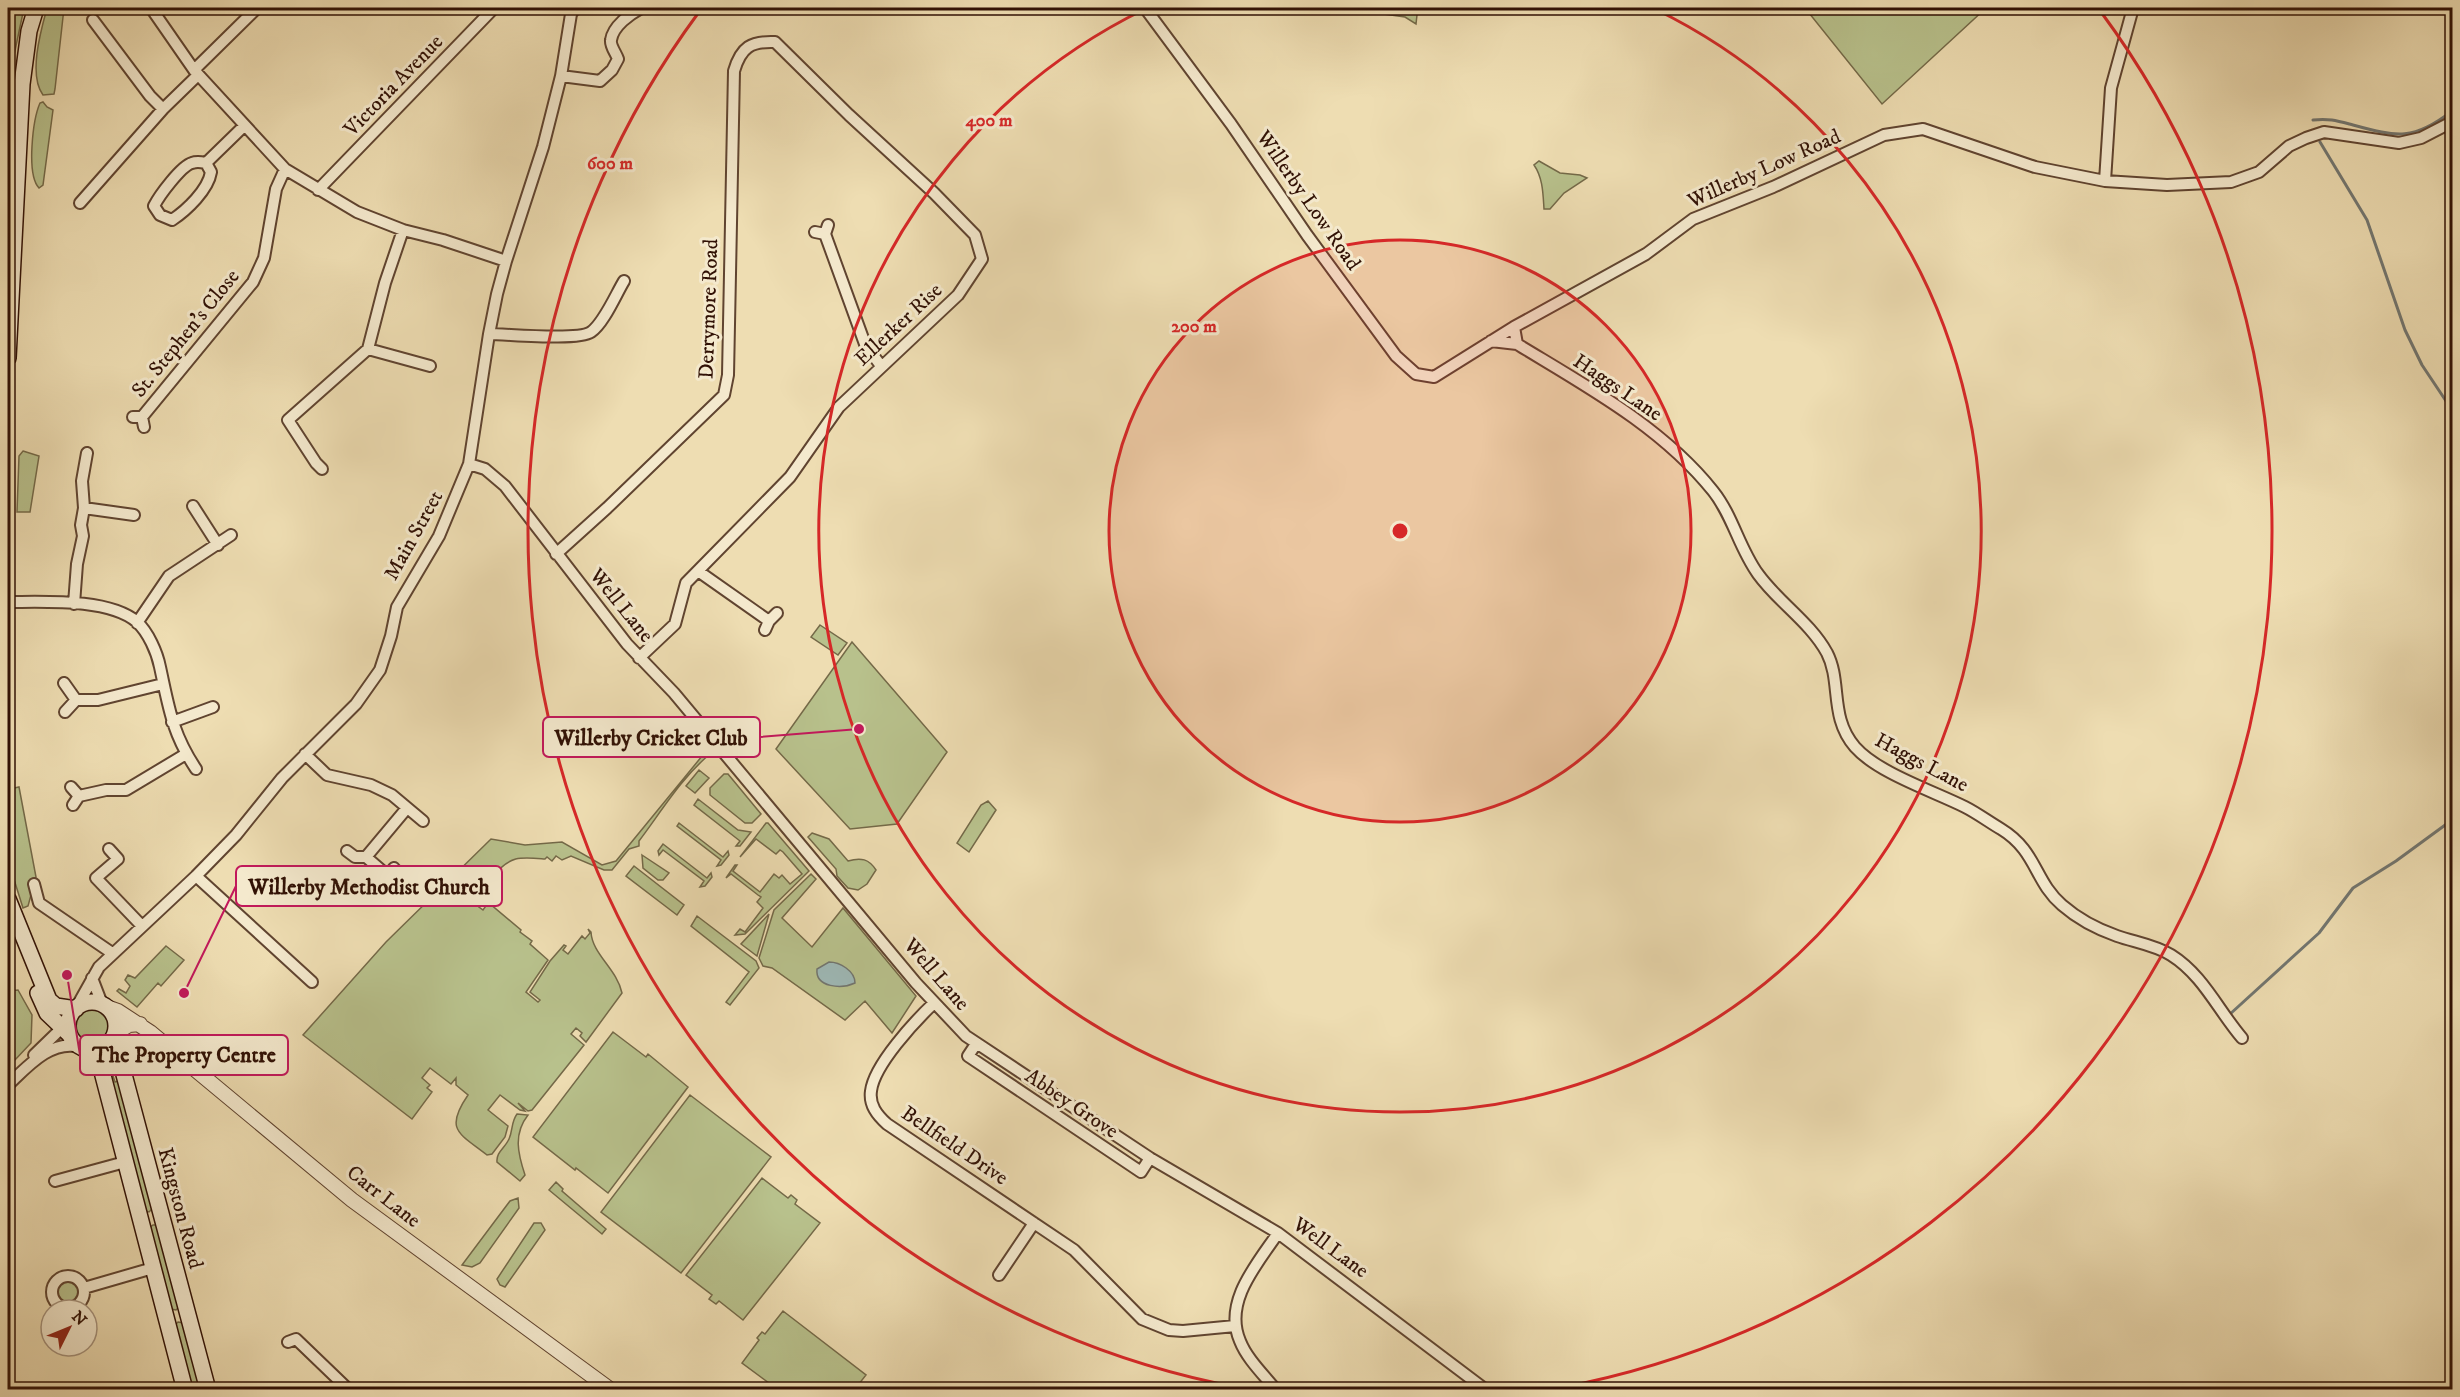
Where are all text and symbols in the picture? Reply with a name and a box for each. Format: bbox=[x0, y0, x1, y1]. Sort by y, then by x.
street label: Victoria Avenue bbox=[338, 29, 449, 143]
text: 400 m bbox=[964, 110, 1013, 132]
street label: Willerby Low Road bbox=[1683, 123, 1845, 215]
street label: Willerby Low Road bbox=[1250, 125, 1366, 276]
text: 600 m bbox=[587, 153, 634, 175]
street label: Derrymore Road bbox=[694, 238, 724, 380]
street label: St. Stephen's Close bbox=[126, 264, 246, 403]
street label: Ellerker Rise bbox=[850, 277, 948, 372]
text: 200 m bbox=[1171, 316, 1217, 338]
street label: Haggs Lane bbox=[1568, 348, 1667, 427]
street label: Main Street bbox=[379, 486, 449, 585]
centre of rings bbox=[1390, 521, 1410, 541]
street label: Well Lane bbox=[583, 563, 659, 648]
callout: Willerby Cricket Club bbox=[543, 717, 760, 757]
text: Willerby Cricket Club bbox=[553, 725, 748, 752]
street label: Haggs Lane bbox=[1870, 727, 1973, 798]
callout: Willerby Methodist Church bbox=[236, 866, 502, 906]
text: Willerby Methodist Church bbox=[247, 874, 490, 901]
street label: Well Lane bbox=[897, 932, 975, 1017]
callout: The Property Centre bbox=[80, 1035, 288, 1075]
text: The Property Centre bbox=[91, 1042, 276, 1069]
street label: Abbey Grove bbox=[1020, 1063, 1123, 1145]
street label: Bellfield Drive bbox=[896, 1101, 1013, 1191]
street label: Kingston Road bbox=[151, 1145, 209, 1272]
street label: Carr Lane bbox=[341, 1160, 426, 1234]
street label: Well Lane bbox=[1286, 1211, 1374, 1284]
north arrow bbox=[39, 1298, 99, 1358]
text: N bbox=[67, 1307, 91, 1330]

